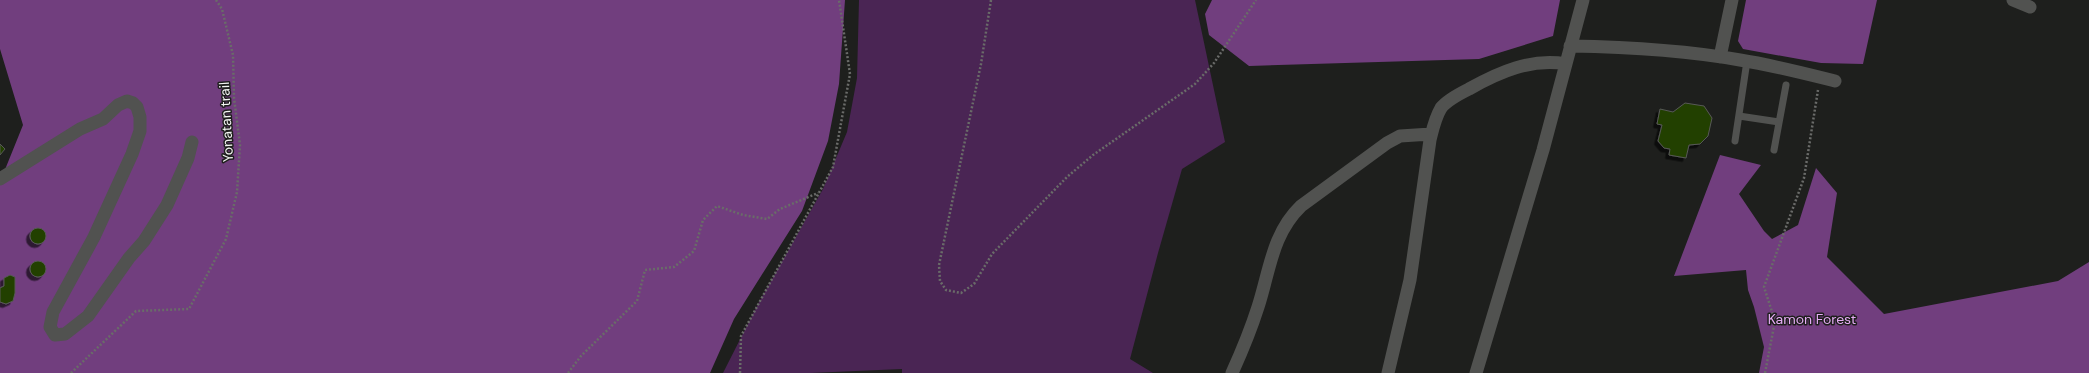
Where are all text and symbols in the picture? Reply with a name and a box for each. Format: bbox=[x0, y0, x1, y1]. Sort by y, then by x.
street label: Yonatan trail bbox=[215, 81, 237, 163]
park label: Kamon Forest bbox=[1768, 310, 1856, 328]

